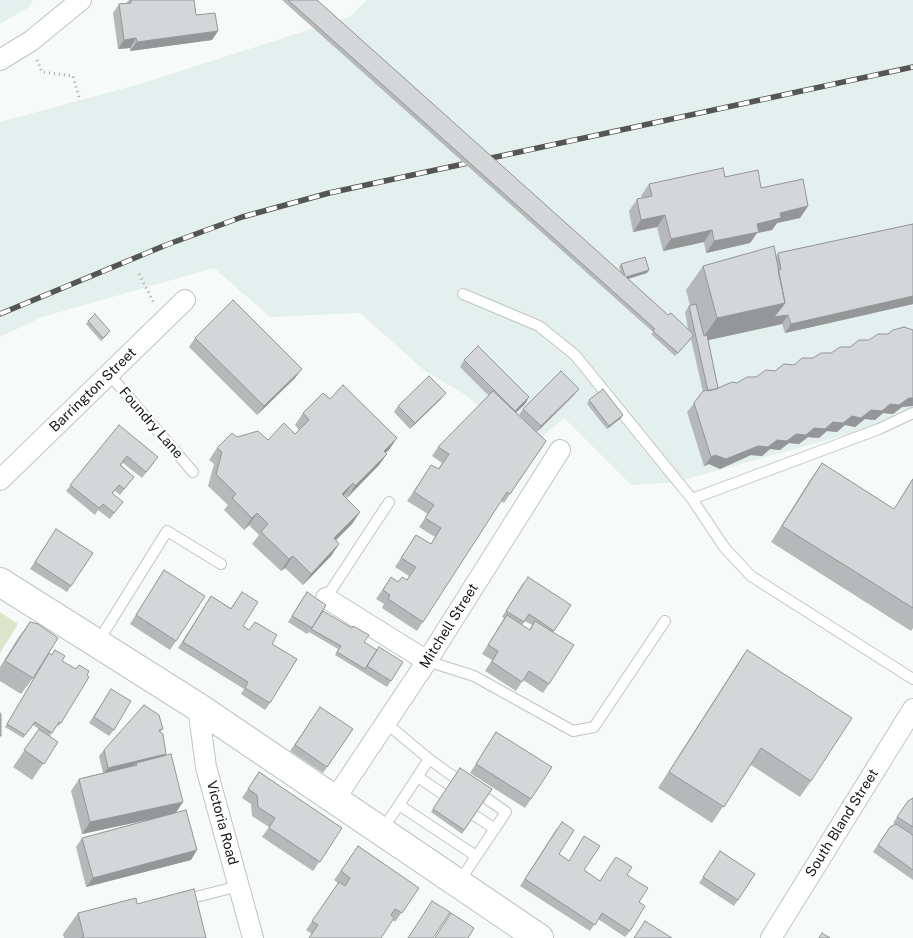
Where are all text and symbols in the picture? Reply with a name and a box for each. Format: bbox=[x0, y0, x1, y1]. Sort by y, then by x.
street label: Barrington Street bbox=[46, 344, 140, 436]
street label: Foundry Lane bbox=[116, 384, 186, 462]
street label: Mitchell Street bbox=[416, 580, 482, 672]
street label: South Bland Street bbox=[802, 766, 882, 880]
street label: Victoria Road bbox=[203, 779, 241, 867]

